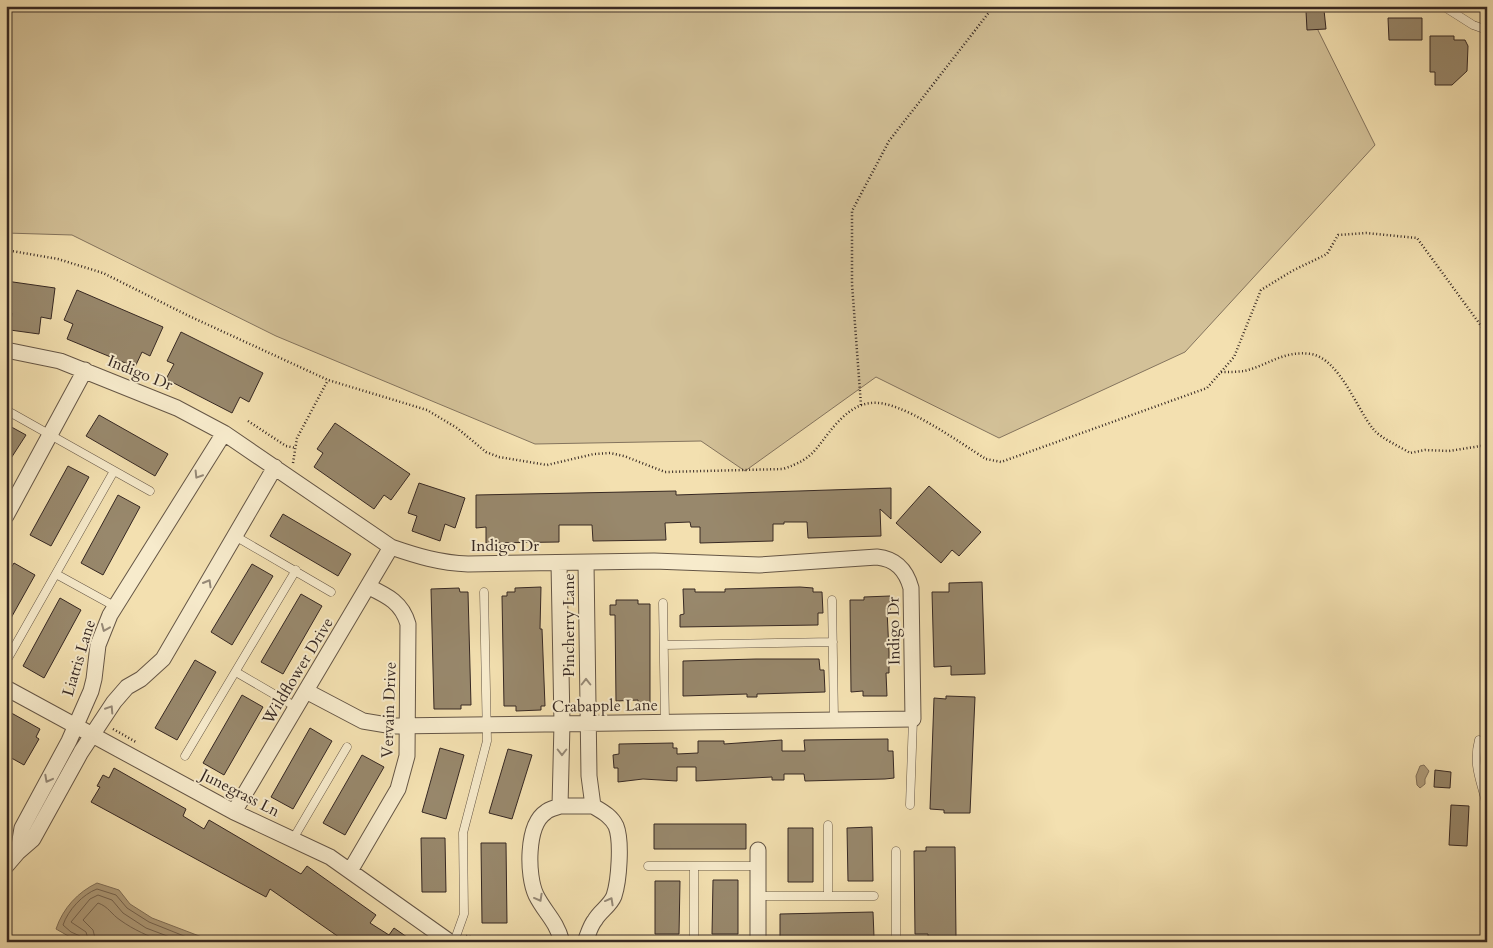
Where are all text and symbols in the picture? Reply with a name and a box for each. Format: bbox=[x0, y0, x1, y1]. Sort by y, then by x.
street label: Indigo Dr bbox=[104, 350, 176, 396]
one-way arrow bbox=[195, 469, 205, 478]
street label: Indigo Dr bbox=[471, 535, 539, 557]
street label: Pincherry Lane bbox=[558, 573, 580, 677]
one-way arrow bbox=[201, 579, 211, 588]
street label: Indigo Dr bbox=[882, 596, 906, 665]
street label: Wildflower Drive bbox=[257, 613, 339, 730]
street label: Liatris Lane bbox=[57, 617, 101, 699]
one-way arrow bbox=[100, 623, 111, 632]
street label: Vervain Drive bbox=[376, 661, 402, 759]
one-way arrow bbox=[581, 678, 592, 686]
street label: Crabapple Lane bbox=[552, 694, 658, 718]
one-way arrow bbox=[104, 705, 113, 715]
one-way arrow bbox=[557, 748, 567, 756]
street label: Junegrass Ln bbox=[195, 763, 283, 822]
one-way arrow bbox=[45, 774, 55, 783]
one-way arrow bbox=[533, 893, 543, 902]
one-way arrow bbox=[604, 897, 614, 906]

